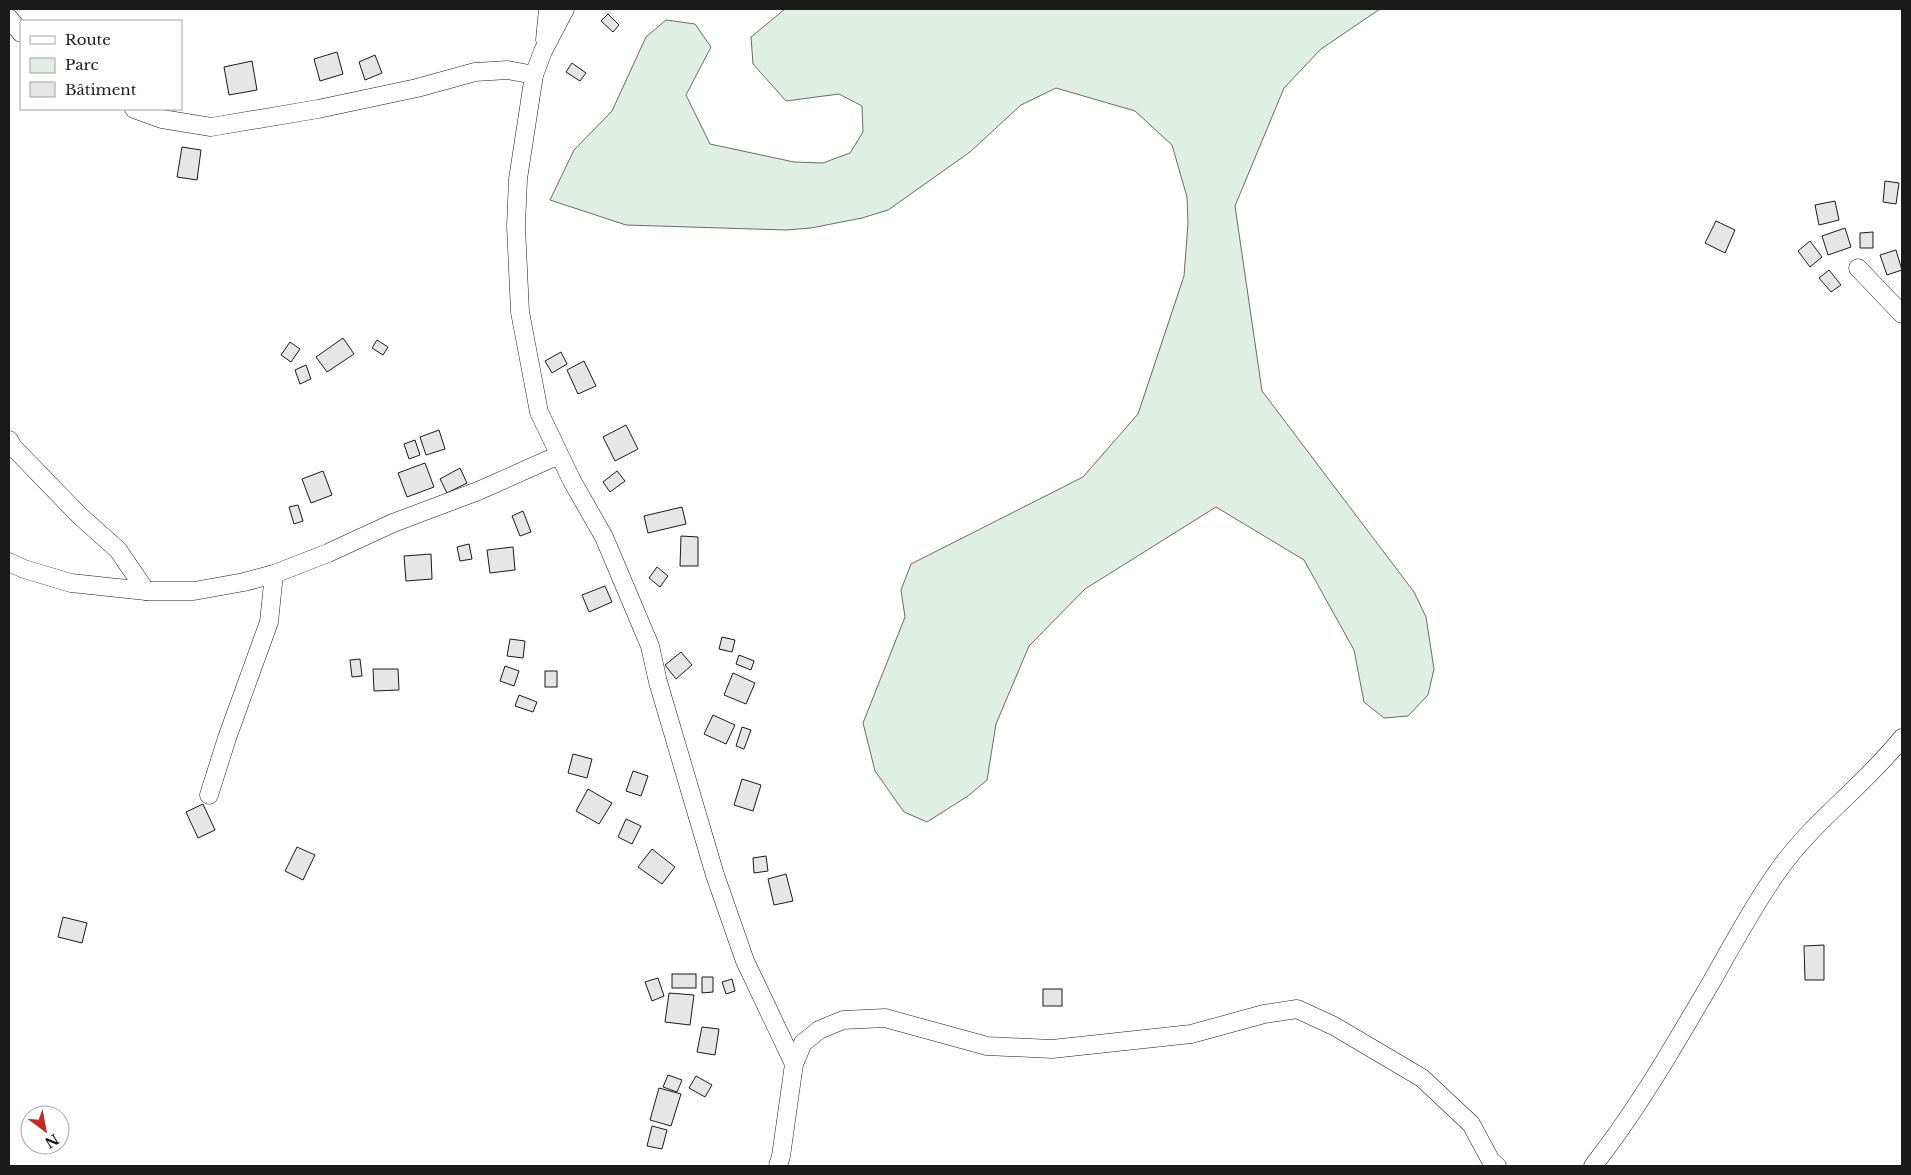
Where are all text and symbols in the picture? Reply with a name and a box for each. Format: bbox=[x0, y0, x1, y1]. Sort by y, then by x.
legend bbox=[20, 20, 182, 110]
text: Route bbox=[65, 30, 111, 49]
text: Parc bbox=[65, 55, 98, 74]
text: Bâtiment bbox=[65, 80, 137, 99]
north arrow bbox=[20, 1105, 70, 1155]
text: N bbox=[42, 1130, 62, 1152]

